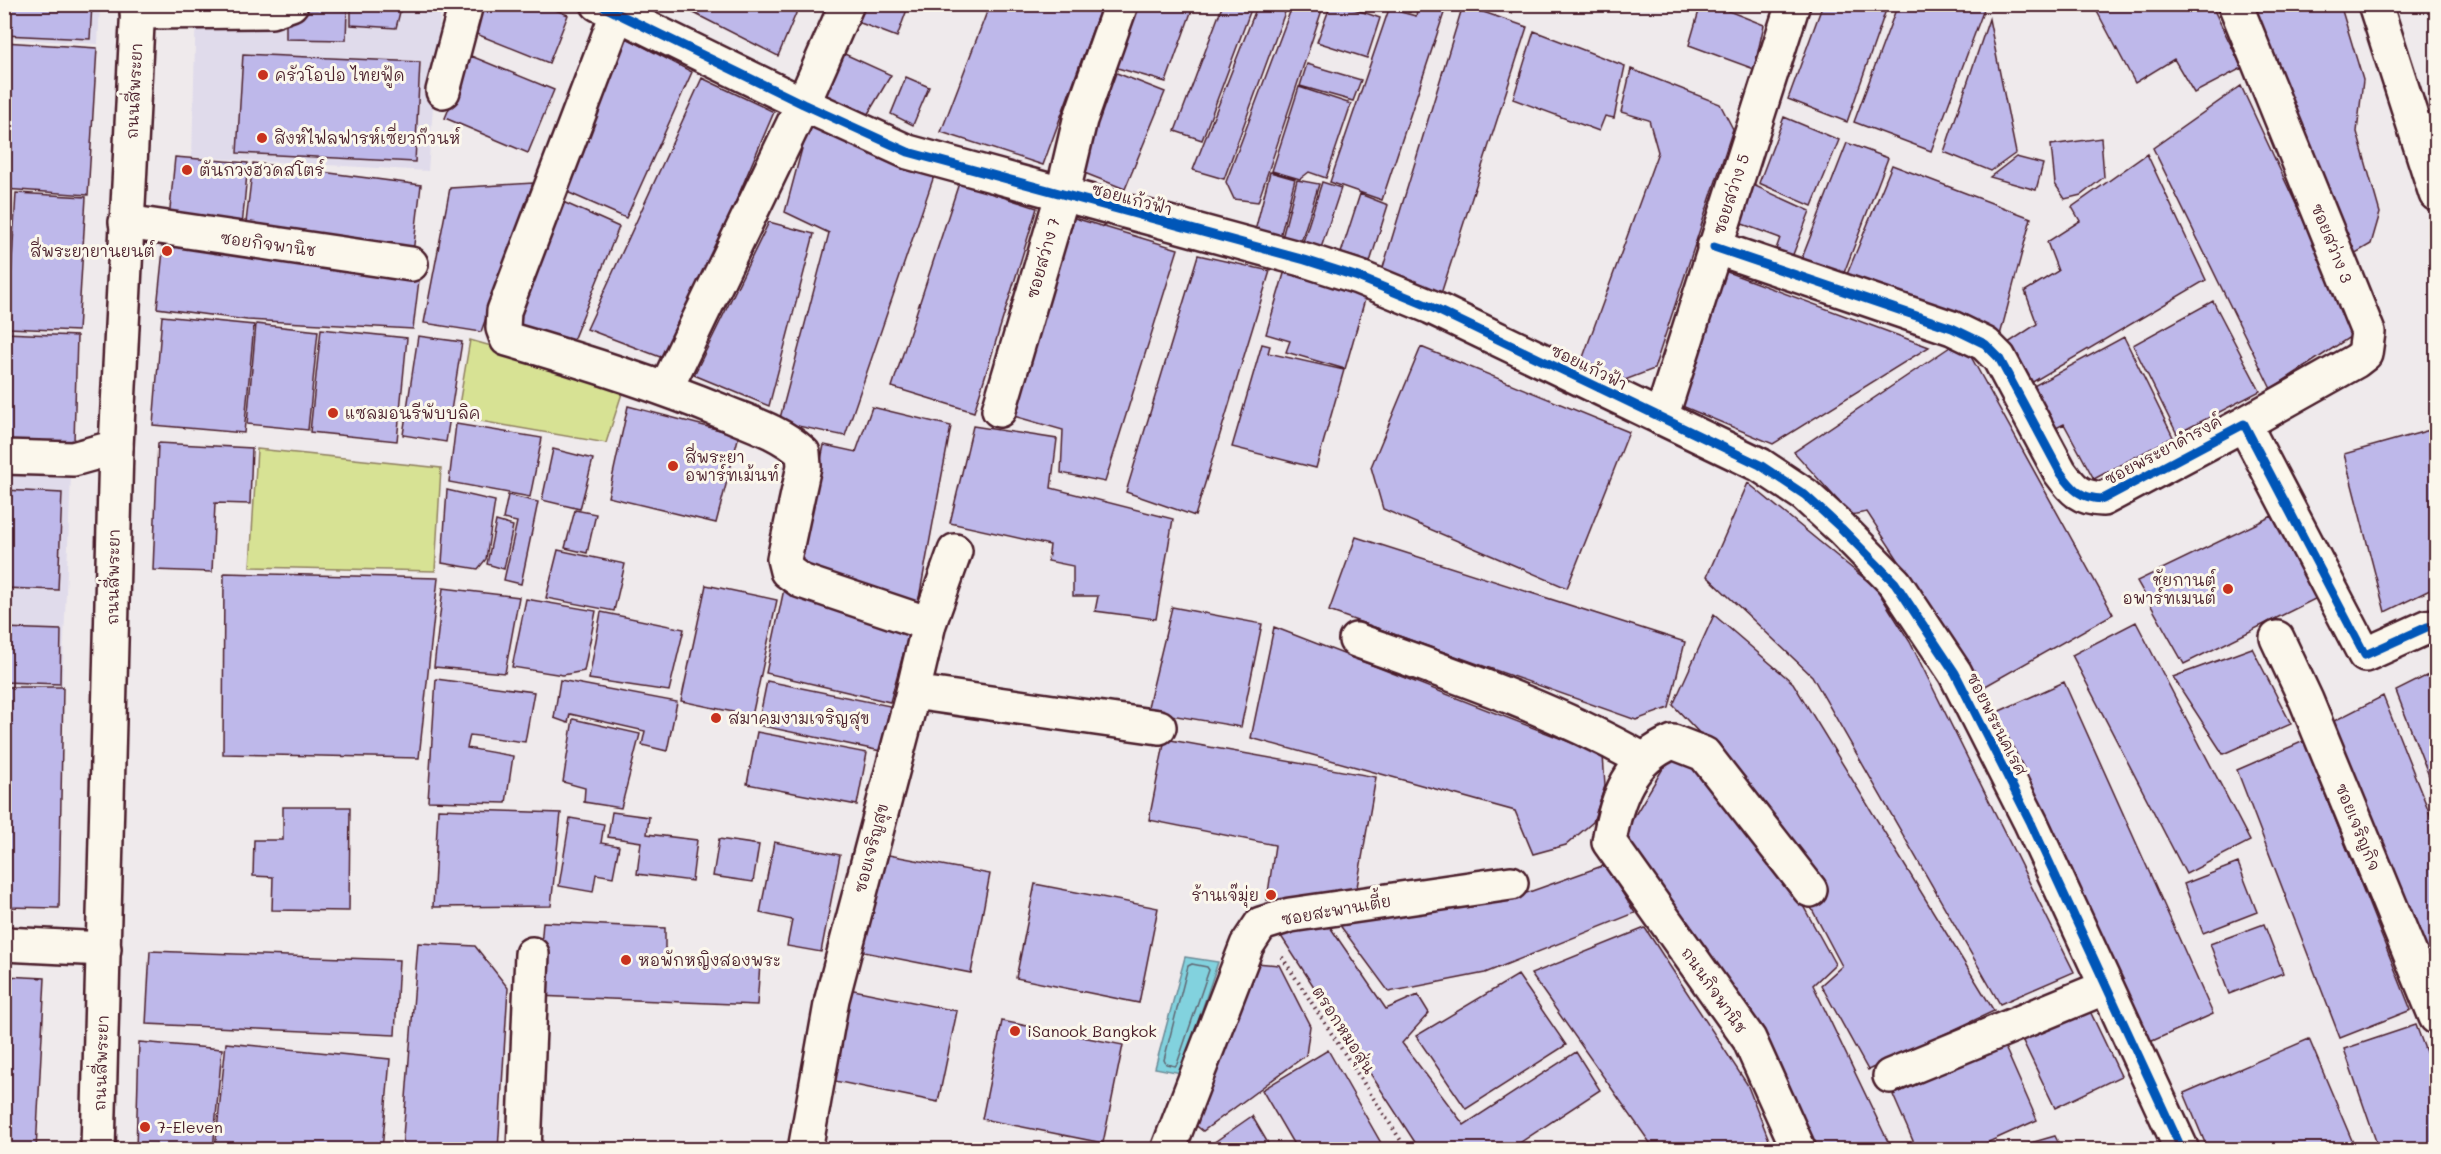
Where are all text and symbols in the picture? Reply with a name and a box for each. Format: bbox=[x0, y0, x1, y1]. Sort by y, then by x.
street label: ถนนสี่พระยา bbox=[116, 42, 146, 139]
place label: ครัวโอปอ ไทยฟู้ด bbox=[275, 64, 405, 88]
marker: ครัวโอปอ ไทยฟู้ด bbox=[256, 68, 270, 82]
place label: สิงห์ไฟลฟารห์เซี่ยวก๊วนห์ bbox=[274, 122, 461, 148]
marker: สิงห์ไฟลฟารห์เซี่ยวก๊วนห์ bbox=[255, 131, 269, 145]
street label: ซอยสว่าง 5 bbox=[1708, 151, 1753, 237]
place label: ตันกวงฮวดสโตร์ bbox=[199, 159, 325, 180]
marker: ตันกวงฮวดสโตร์ bbox=[180, 163, 194, 177]
street label: ซอยแก้วฟ้า bbox=[1089, 177, 1175, 219]
street label: ซอยสว่าง 3 bbox=[2307, 200, 2358, 286]
street label: ซอยสว่าง 7 bbox=[1021, 215, 1064, 301]
street label: ซอยกิจพานิช bbox=[219, 226, 317, 261]
place label: สี่พระยายานยนต์ bbox=[30, 236, 155, 261]
marker: สี่พระยายานยนต์ bbox=[160, 244, 174, 258]
street label: ซอยแก้วฟ้า bbox=[1547, 339, 1631, 394]
place label: แซลมอนรีพับบลิค bbox=[345, 402, 481, 423]
marker: แซลมอนรีพับบลิค bbox=[326, 406, 340, 420]
street label: ซอยพระยาดำรงค์ bbox=[2100, 409, 2225, 489]
place label: สี่พระยา อพาร์ทเม้นท์ bbox=[685, 442, 779, 485]
marker: สี่พระยา อพาร์ทเม้นท์ bbox=[666, 459, 680, 473]
street label: ถนนสี่พระยา bbox=[97, 529, 124, 625]
place label: ชัยกานต์ อพาร์ทเมนต์ bbox=[2122, 568, 2216, 608]
marker: ชัยกานต์ อพาร์ทเมนต์ bbox=[2221, 582, 2235, 596]
street label: ซอยพระนคเรศ bbox=[1963, 669, 2033, 779]
place label: สมาคมงามเจริญสุข bbox=[728, 707, 869, 731]
marker: สมาคมงามเจริญสุข bbox=[709, 711, 723, 725]
street label: ซอยเจริญกิจ bbox=[2331, 780, 2386, 874]
street label: ซอยเจริญสุข bbox=[848, 801, 895, 896]
place label: ร้านเจ๊มุ่ย bbox=[1192, 882, 1259, 908]
street label: ซอยสะพานเตี้ย bbox=[1279, 885, 1393, 930]
marker: ร้านเจ๊มุ่ย bbox=[1264, 888, 1278, 902]
street label: ถนนกิจพานิช bbox=[1677, 942, 1752, 1037]
place label: หอพักหญิงสองพระ bbox=[638, 949, 781, 970]
marker: หอพักหญิงสองพระ bbox=[619, 953, 633, 967]
street label: ตรอกหมอสุ่น bbox=[1306, 982, 1381, 1080]
street label: ถนนสี่พระยา bbox=[84, 1014, 113, 1111]
place label: iSanook Bangkok bbox=[1027, 1020, 1157, 1041]
marker: iSanook Bangkok bbox=[1008, 1024, 1022, 1038]
place label: 7-Eleven bbox=[157, 1116, 223, 1137]
marker: 7-Eleven bbox=[138, 1120, 152, 1134]

